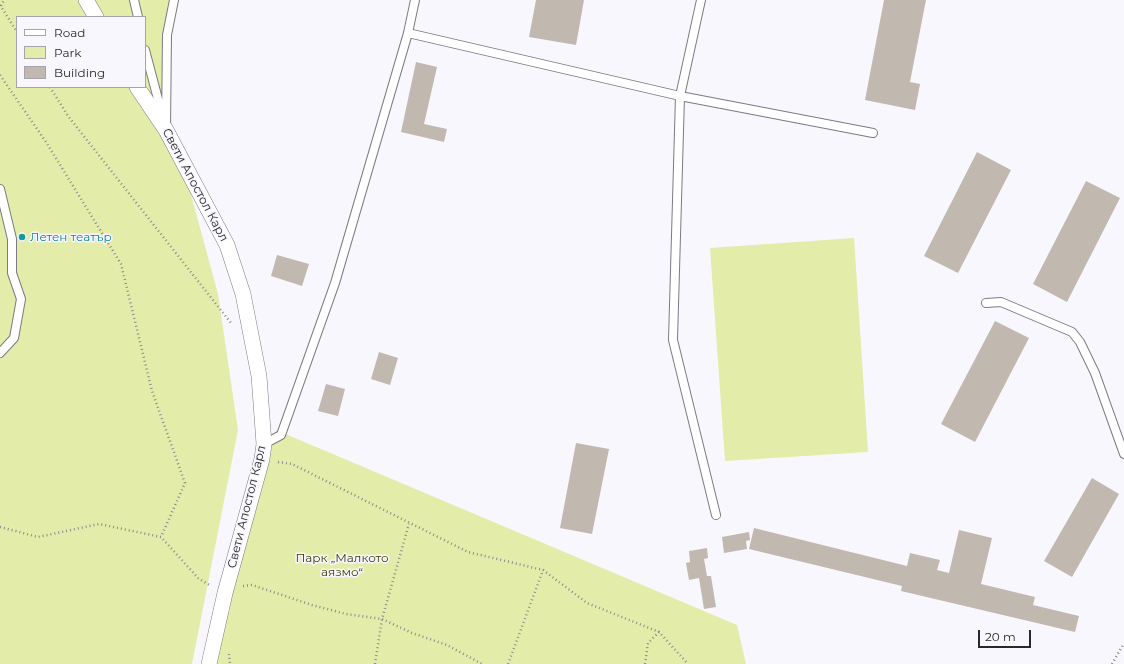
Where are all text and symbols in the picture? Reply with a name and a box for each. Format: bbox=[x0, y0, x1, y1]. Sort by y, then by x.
legend bbox=[16, 16, 146, 88]
text: Road bbox=[54, 25, 85, 40]
text: Park bbox=[54, 45, 81, 60]
text: Building bbox=[54, 65, 105, 80]
street label: Свети Апостол Карл bbox=[159, 126, 231, 244]
place label: Летен театър bbox=[30, 230, 112, 244]
marker: Летен театър bbox=[17, 232, 27, 242]
street label: Свети Апостол Карл bbox=[225, 444, 269, 570]
park label: Парк „Малкото аязмо“ bbox=[295, 551, 389, 579]
scale bar bbox=[980, 622, 1033, 648]
text: 20 m bbox=[985, 629, 1016, 644]

